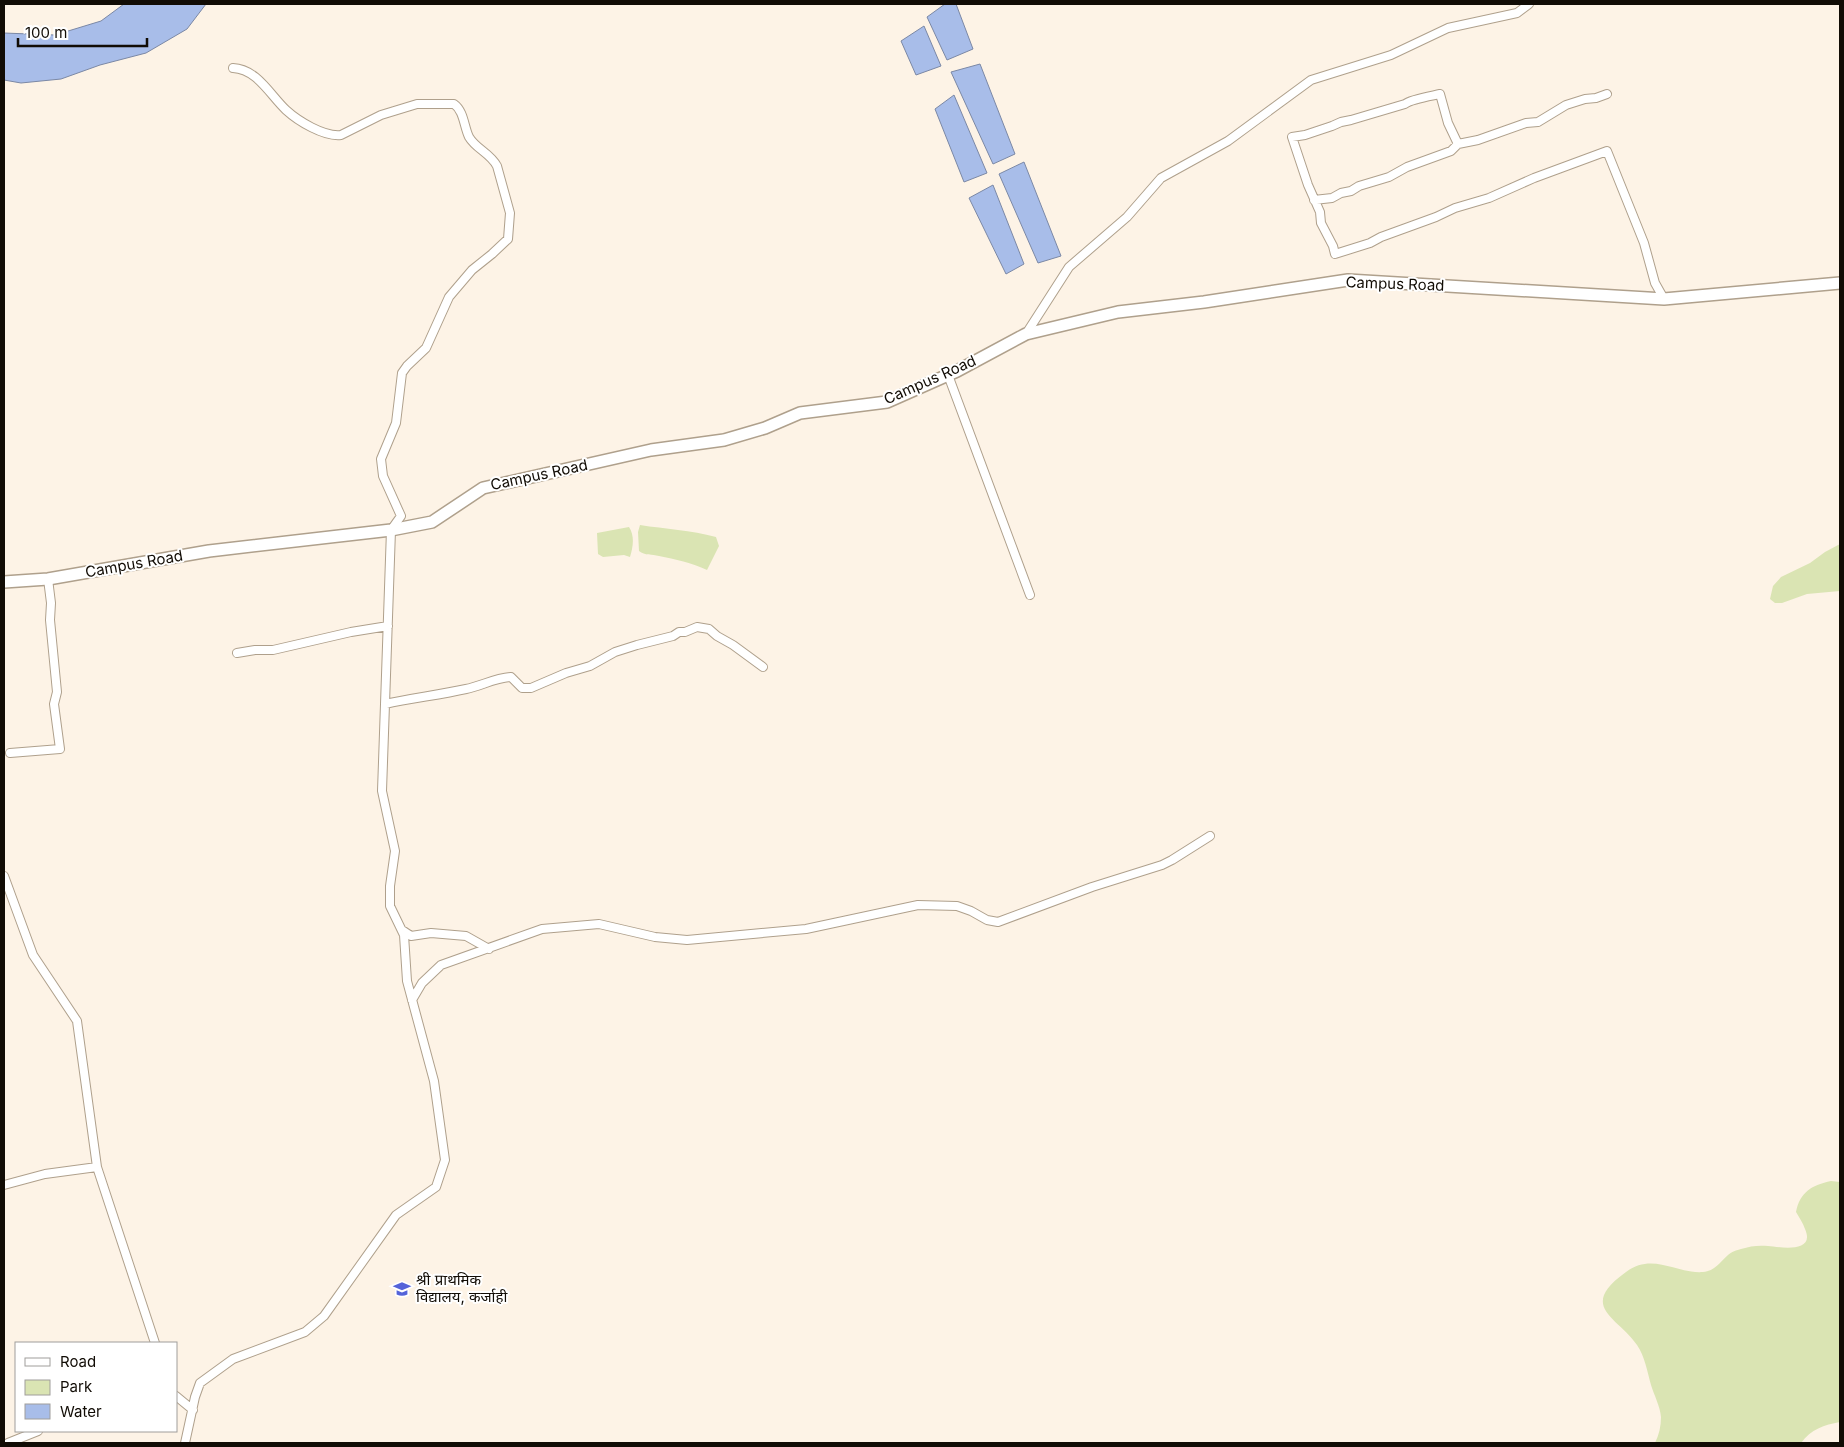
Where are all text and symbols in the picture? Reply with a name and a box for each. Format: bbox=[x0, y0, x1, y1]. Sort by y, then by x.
scale bar bbox=[18, 15, 146, 47]
text: 100 m bbox=[25, 23, 67, 42]
street label: Campus Road bbox=[1345, 272, 1445, 295]
street label: Campus Road bbox=[881, 351, 979, 408]
street label: Campus Road bbox=[489, 455, 589, 494]
street label: Campus Road bbox=[84, 546, 184, 581]
place label: श्री प्राथमिक विद्यालय, कर्जाही bbox=[416, 1270, 508, 1306]
school or university icon: श्री प्राथमिक विद्यालय, कर्जाही bbox=[392, 1279, 412, 1299]
legend bbox=[15, 1342, 178, 1432]
text: Road bbox=[60, 1352, 96, 1371]
text: Park bbox=[60, 1377, 93, 1396]
text: Water bbox=[60, 1402, 102, 1421]

